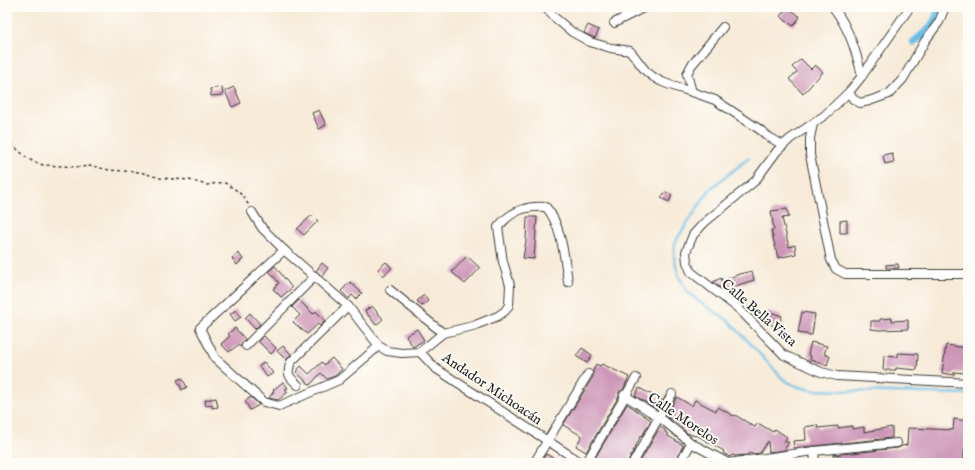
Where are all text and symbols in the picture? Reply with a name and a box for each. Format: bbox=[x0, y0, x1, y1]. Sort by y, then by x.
street label: Calle Bella Vista bbox=[718, 275, 801, 351]
street label: Andador Michoacán bbox=[438, 348, 546, 429]
street label: Calle Morelos bbox=[644, 389, 722, 449]

